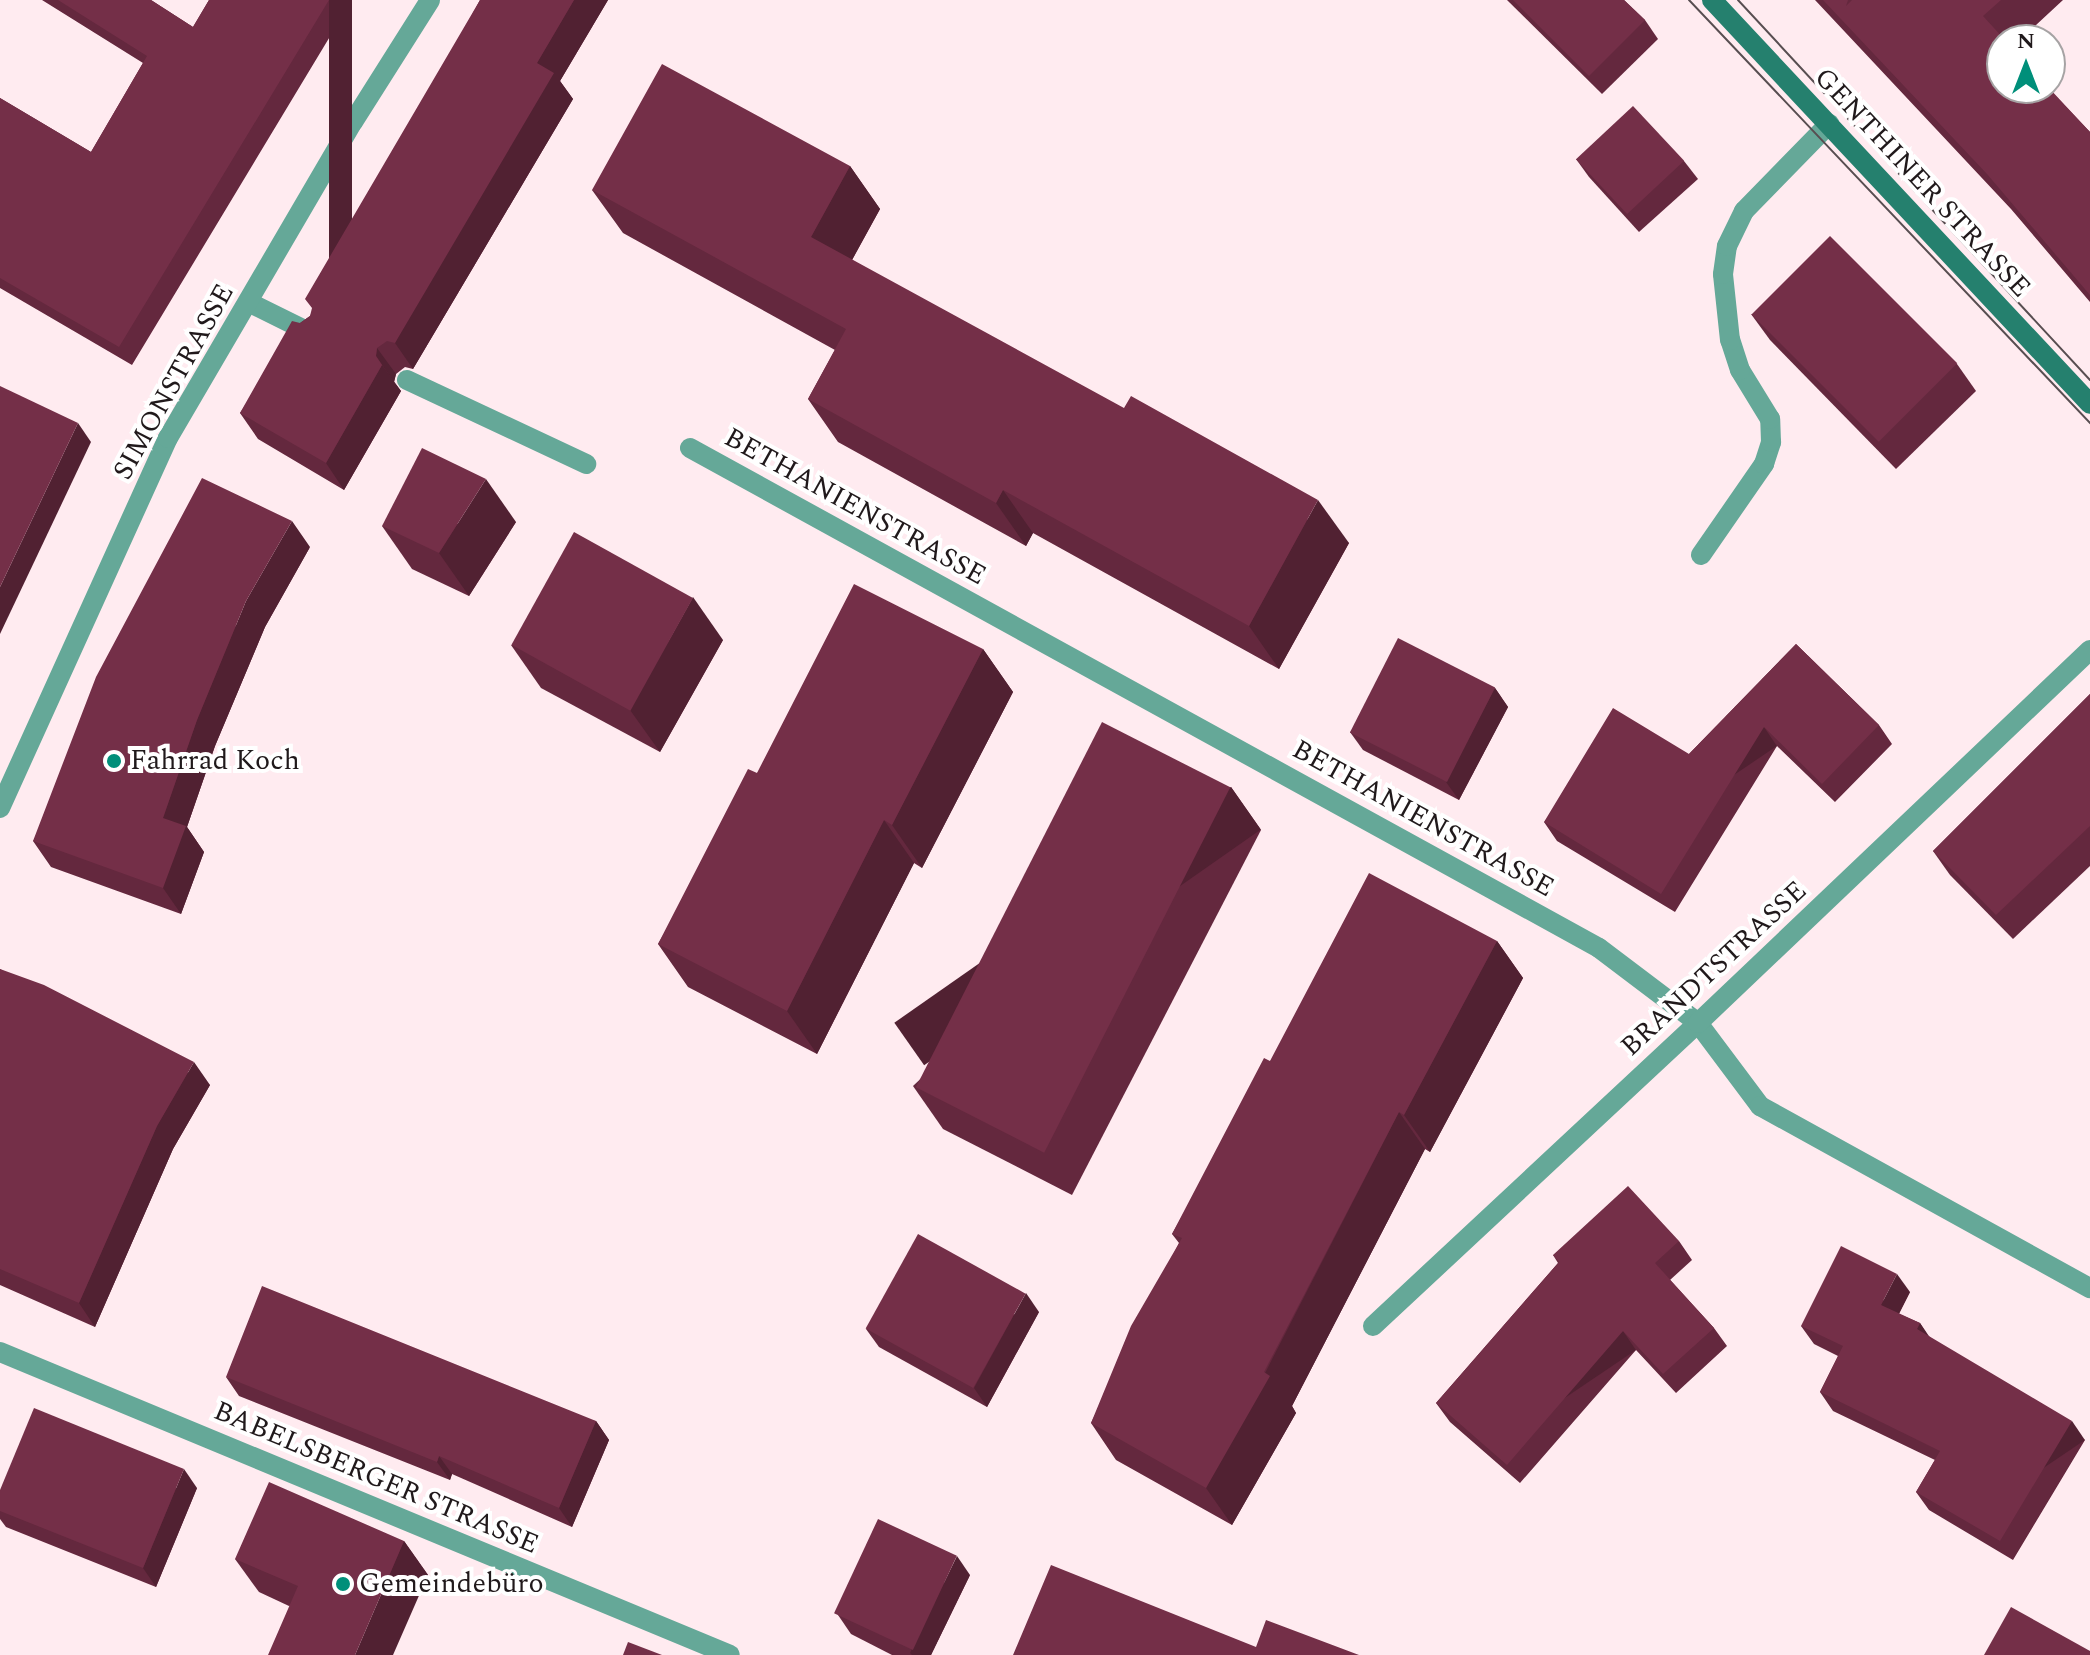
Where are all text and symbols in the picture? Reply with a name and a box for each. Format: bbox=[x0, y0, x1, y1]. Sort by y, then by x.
north arrow bbox=[1986, 24, 2066, 104]
text: N bbox=[2017, 25, 2035, 58]
street label: GENTHINER STRASSE bbox=[1807, 61, 2037, 305]
street label: SIMONSTRASSE bbox=[106, 278, 242, 486]
street label: BETHANIENSTRASSE bbox=[718, 421, 992, 593]
street label: BETHANIENSTRASSE bbox=[1286, 733, 1560, 905]
place label: Fahrrad Koch bbox=[130, 744, 300, 778]
marker: Fahrrad Koch bbox=[105, 752, 123, 770]
street label: BRANDTSTRASSE bbox=[1614, 874, 1814, 1064]
street label: BABELSBERGER STRASSE bbox=[208, 1394, 544, 1562]
place label: Gemeindebüro bbox=[359, 1567, 544, 1601]
marker: Gemeindebüro bbox=[334, 1575, 352, 1593]

